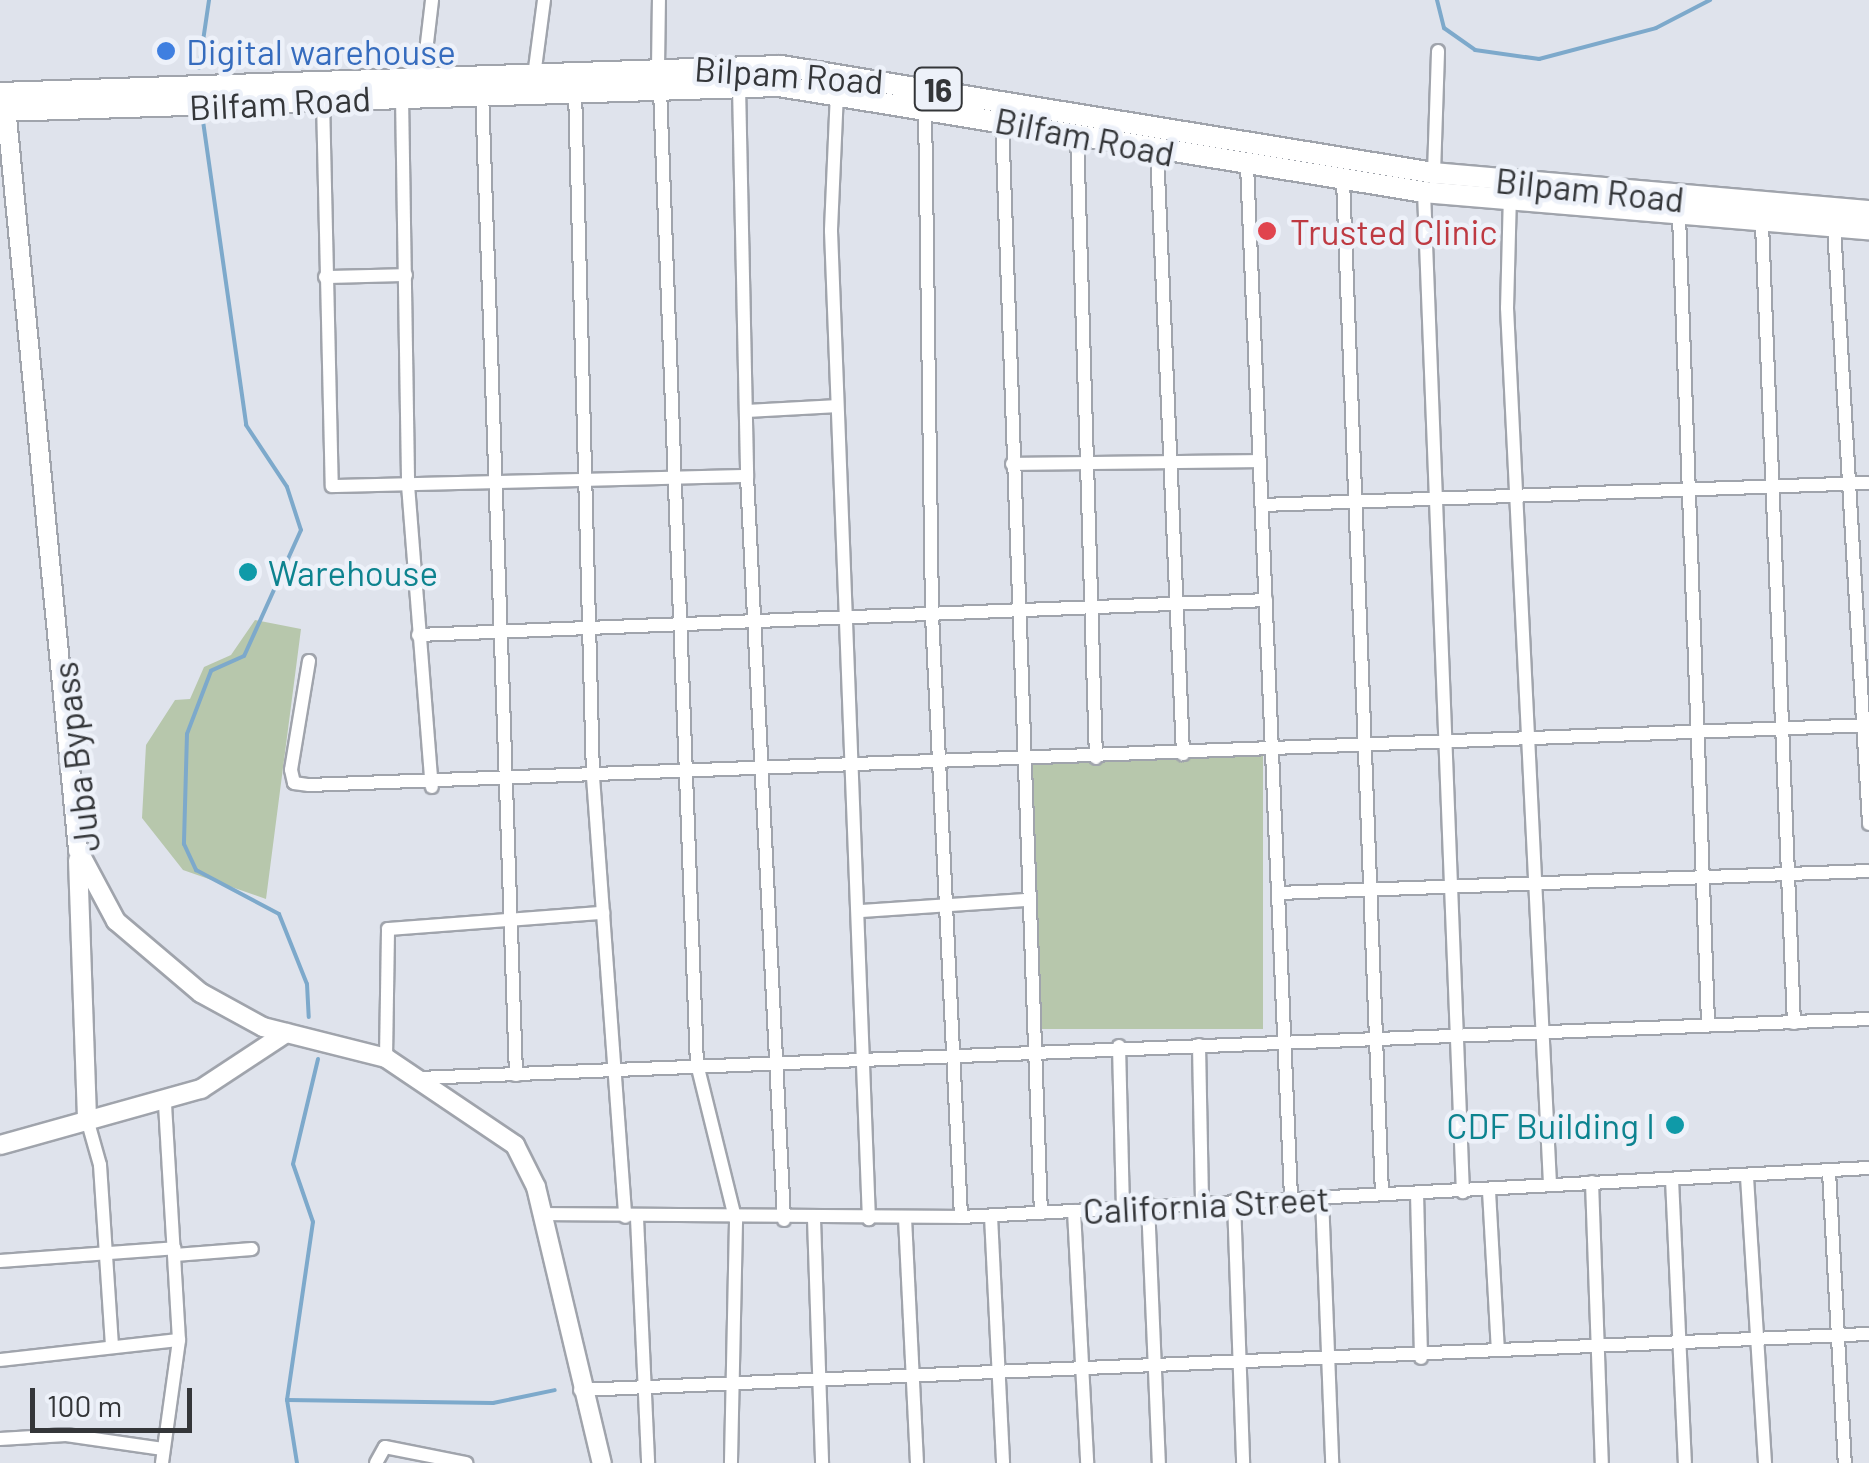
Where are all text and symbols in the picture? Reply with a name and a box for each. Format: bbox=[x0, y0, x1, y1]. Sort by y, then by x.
place label: Digital warehouse bbox=[186, 30, 456, 72]
marker: Digital warehouse bbox=[155, 40, 177, 62]
street label: Bilpam Road bbox=[693, 46, 885, 102]
road number: 16 bbox=[913, 62, 963, 116]
street label: Bilfam Road bbox=[188, 76, 372, 128]
street label: Bilfam Road bbox=[992, 98, 1178, 174]
street label: Bilpam Road bbox=[1494, 158, 1686, 220]
place label: Trusted Clinic bbox=[1290, 210, 1498, 252]
marker: Trusted Clinic bbox=[1254, 218, 1280, 244]
place label: Warehouse bbox=[268, 551, 438, 593]
marker: Warehouse bbox=[237, 561, 259, 583]
street label: Juba Bypass bbox=[43, 660, 107, 854]
place label: CDF Building I bbox=[1446, 1104, 1655, 1146]
marker: CDF Building I bbox=[1664, 1114, 1686, 1136]
street label: California Street bbox=[1082, 1177, 1330, 1231]
scale bar bbox=[35, 1368, 198, 1430]
text: 100 m bbox=[47, 1387, 122, 1423]

